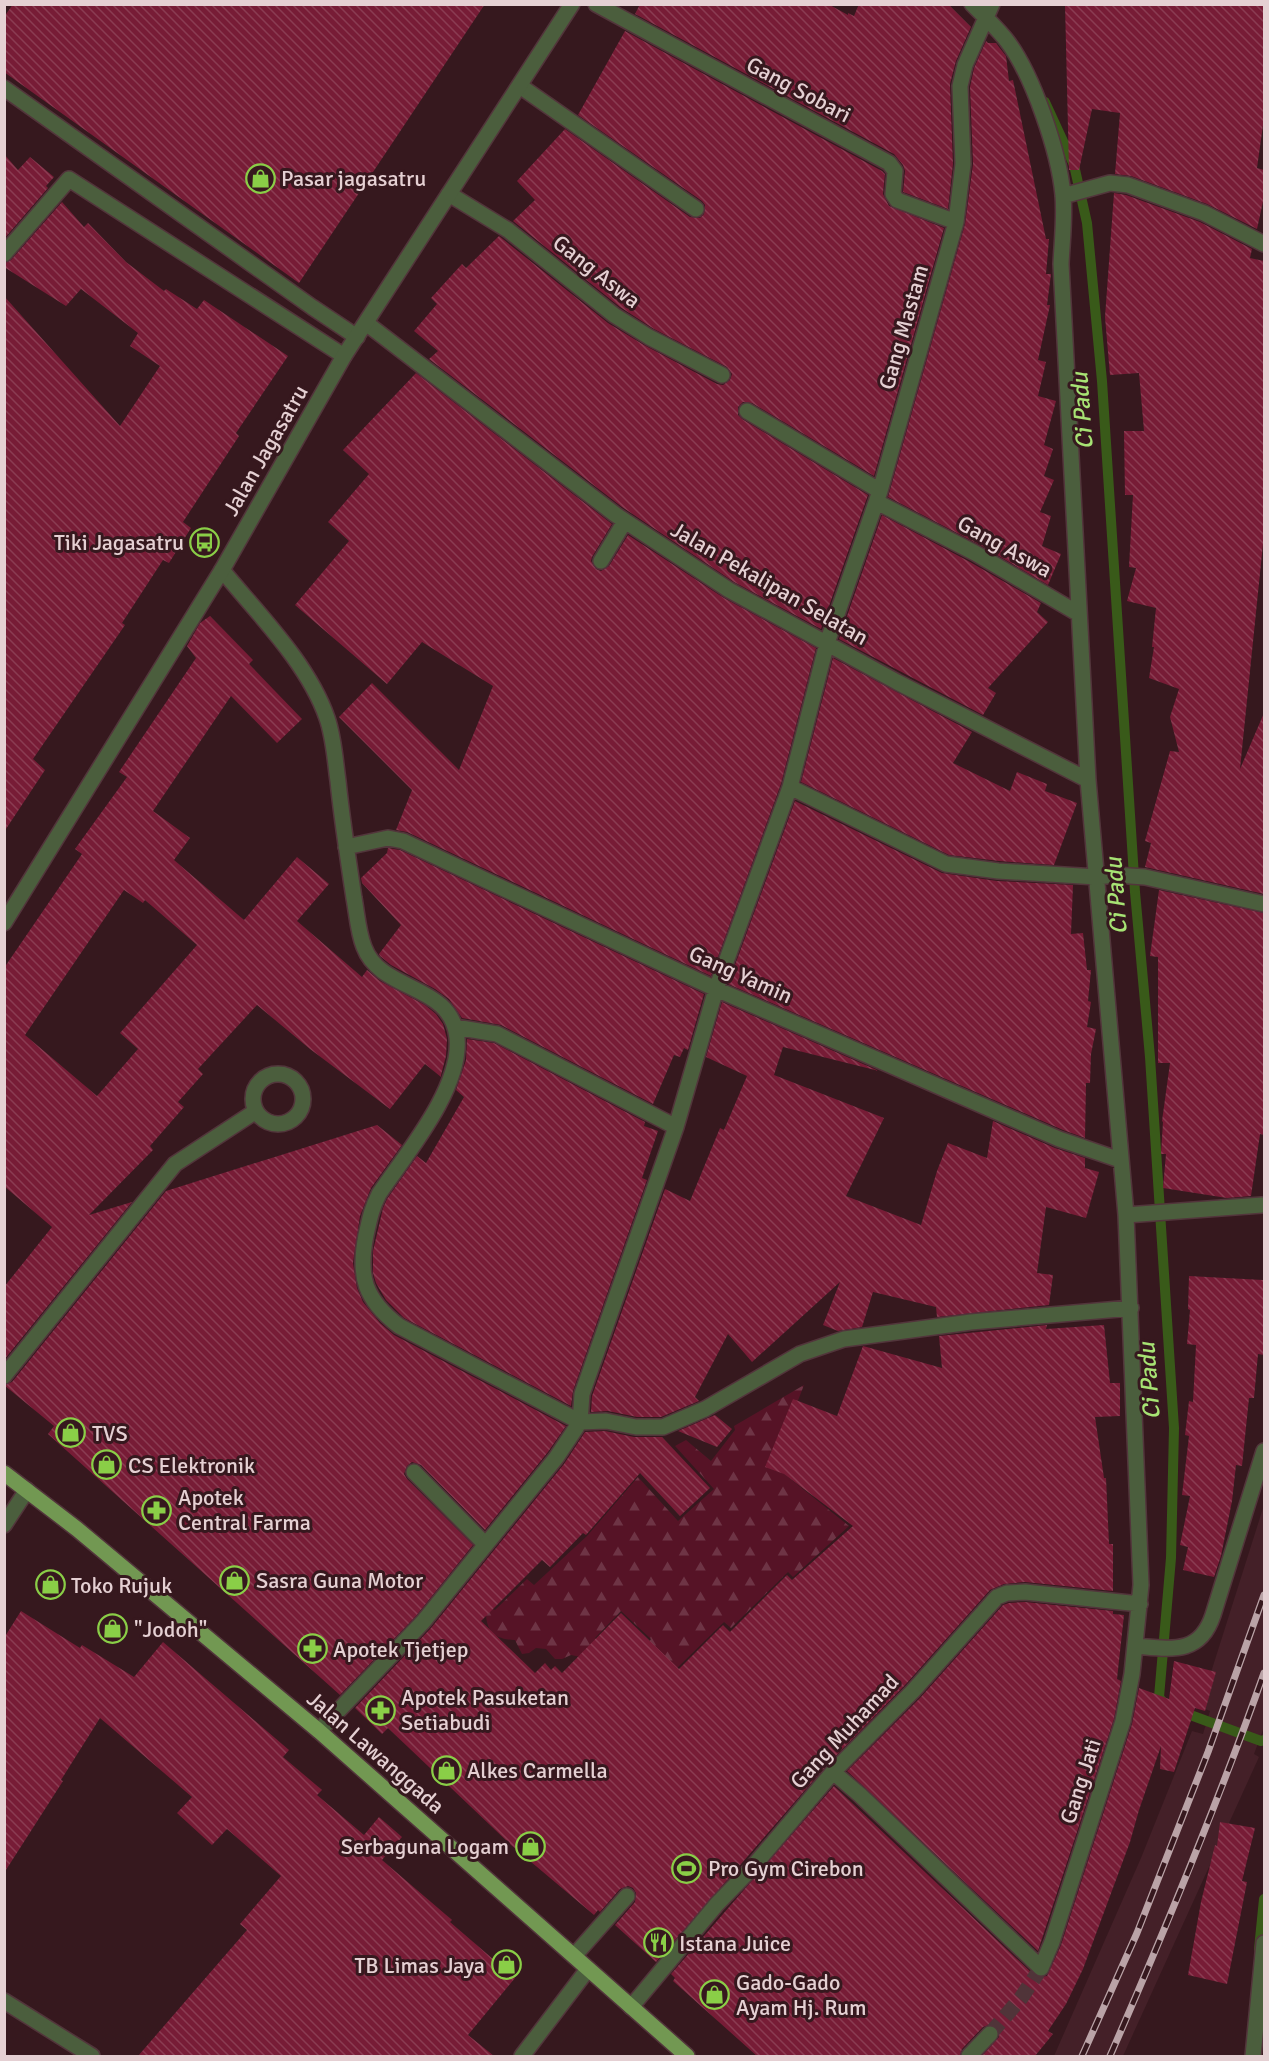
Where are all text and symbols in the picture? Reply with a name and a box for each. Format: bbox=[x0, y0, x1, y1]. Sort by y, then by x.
street label: Gang Sobari bbox=[742, 51, 856, 128]
shop icon: Pasar jagasatru bbox=[244, 162, 276, 194]
place label: Pasar jagasatru bbox=[281, 165, 426, 192]
street label: Gang Aswa bbox=[548, 229, 646, 314]
street label: Gang Mastam bbox=[873, 262, 934, 393]
water label: Ci Padu bbox=[1064, 370, 1100, 451]
street label: Jalan Jagasatru bbox=[217, 380, 314, 520]
street label: Gang Aswa bbox=[953, 509, 1057, 583]
street label: Jalan Pekalipan Selatan bbox=[666, 516, 873, 651]
bus stop icon: Tiki Jagasatru bbox=[189, 526, 221, 558]
place label: Tiki Jagasatru bbox=[54, 529, 184, 556]
water label: Ci Padu bbox=[1098, 855, 1134, 936]
street label: Gang Yamin bbox=[685, 940, 797, 1009]
water label: Ci Padu bbox=[1131, 1340, 1167, 1421]
shop icon: TVS bbox=[55, 1417, 87, 1449]
place label: TVS bbox=[92, 1420, 128, 1447]
shop icon: CS Elektronik bbox=[91, 1449, 123, 1481]
place label: CS Elektronik bbox=[128, 1452, 255, 1479]
place label: Apotek Central Farma bbox=[178, 1484, 311, 1536]
pharmacy icon: Apotek Central Farma bbox=[141, 1494, 173, 1526]
shop icon: Sasra Guna Motor bbox=[219, 1564, 251, 1596]
place label: Sasra Guna Motor bbox=[256, 1567, 423, 1594]
shop icon: Toko Rujuk bbox=[34, 1569, 66, 1601]
place label: Toko Rujuk bbox=[71, 1572, 172, 1599]
shop icon: "Jodoh" bbox=[97, 1613, 129, 1645]
place label: "Jodoh" bbox=[134, 1616, 207, 1643]
pharmacy icon: Apotek Tjetjep bbox=[296, 1633, 328, 1665]
place label: Apotek Tjetjep bbox=[333, 1636, 468, 1663]
street label: Gang Muhamad bbox=[784, 1668, 904, 1794]
place label: Apotek Pasuketan Setiabudi bbox=[401, 1684, 569, 1736]
street label: Jalan Lawanggada bbox=[302, 1685, 450, 1819]
pharmacy icon: Apotek Pasuketan Setiabudi bbox=[364, 1694, 396, 1726]
street label: Gang Jati bbox=[1054, 1735, 1107, 1827]
shop icon: Alkes Carmella bbox=[430, 1754, 462, 1786]
place label: Alkes Carmella bbox=[467, 1757, 608, 1784]
shop icon: Serbaguna Logam bbox=[514, 1830, 546, 1862]
place label: Serbaguna Logam bbox=[341, 1833, 509, 1860]
sports icon: Pro Gym Cirebon bbox=[671, 1852, 703, 1884]
place label: Pro Gym Cirebon bbox=[708, 1855, 864, 1882]
restaurant icon: Istana Juice bbox=[642, 1927, 674, 1959]
place label: Istana Juice bbox=[679, 1930, 791, 1957]
shop icon: TB Limas Jaya bbox=[490, 1949, 522, 1981]
place label: TB Limas Jaya bbox=[355, 1952, 485, 1979]
place label: Gado-Gado Ayam Hj. Rum bbox=[736, 1969, 867, 2021]
shop icon: Gado-Gado Ayam Hj. Rum bbox=[699, 1979, 731, 2011]

